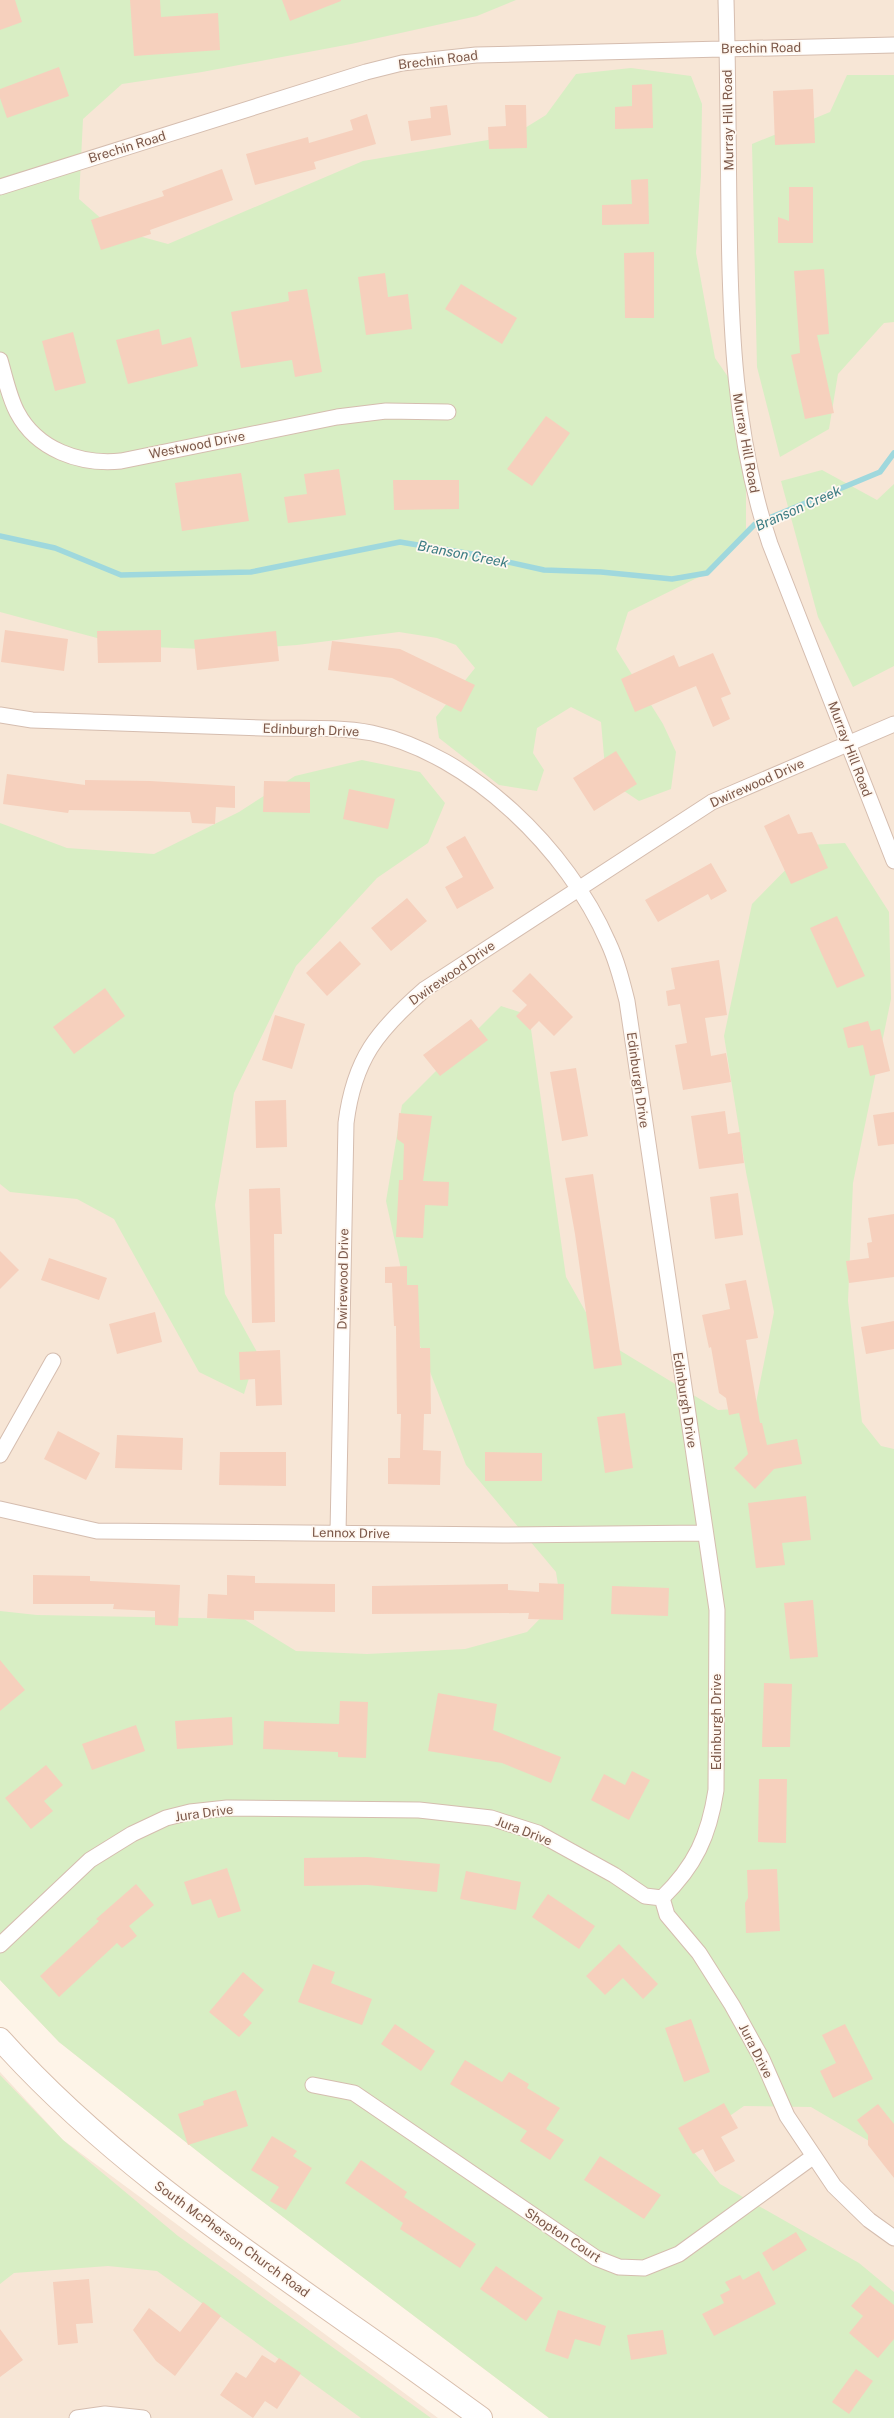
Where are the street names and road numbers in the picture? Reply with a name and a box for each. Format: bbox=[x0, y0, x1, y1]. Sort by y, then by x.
street label: Brechin Road bbox=[721, 40, 801, 56]
street label: Brechin Road bbox=[397, 48, 479, 72]
street label: Murray Hill Road bbox=[720, 69, 736, 171]
street label: Brechin Road bbox=[86, 128, 168, 166]
street label: Murray Hill Road bbox=[730, 392, 762, 494]
street label: Westwood Drive bbox=[148, 428, 246, 462]
street label: Murray Hill Road bbox=[825, 699, 875, 799]
street label: Edinburgh Drive bbox=[262, 721, 360, 739]
street label: Dwirewood Drive bbox=[708, 756, 806, 810]
street label: Dwirewood Drive bbox=[406, 938, 498, 1008]
street label: Edinburgh Drive bbox=[624, 1031, 652, 1129]
street label: Dwirewood Drive bbox=[335, 1228, 351, 1330]
street label: Edinburgh Drive bbox=[670, 1351, 700, 1449]
street label: Lennox Drive bbox=[312, 1525, 390, 1541]
street label: Edinburgh Drive bbox=[709, 1674, 724, 1770]
street label: Jura Drive bbox=[174, 1801, 234, 1825]
street label: Jura Drive bbox=[494, 1813, 554, 1849]
street label: Jura Drive bbox=[736, 2021, 776, 2081]
street label: South McPherson Church Road bbox=[152, 2178, 312, 2300]
street label: Shopton Court bbox=[522, 2205, 604, 2265]

